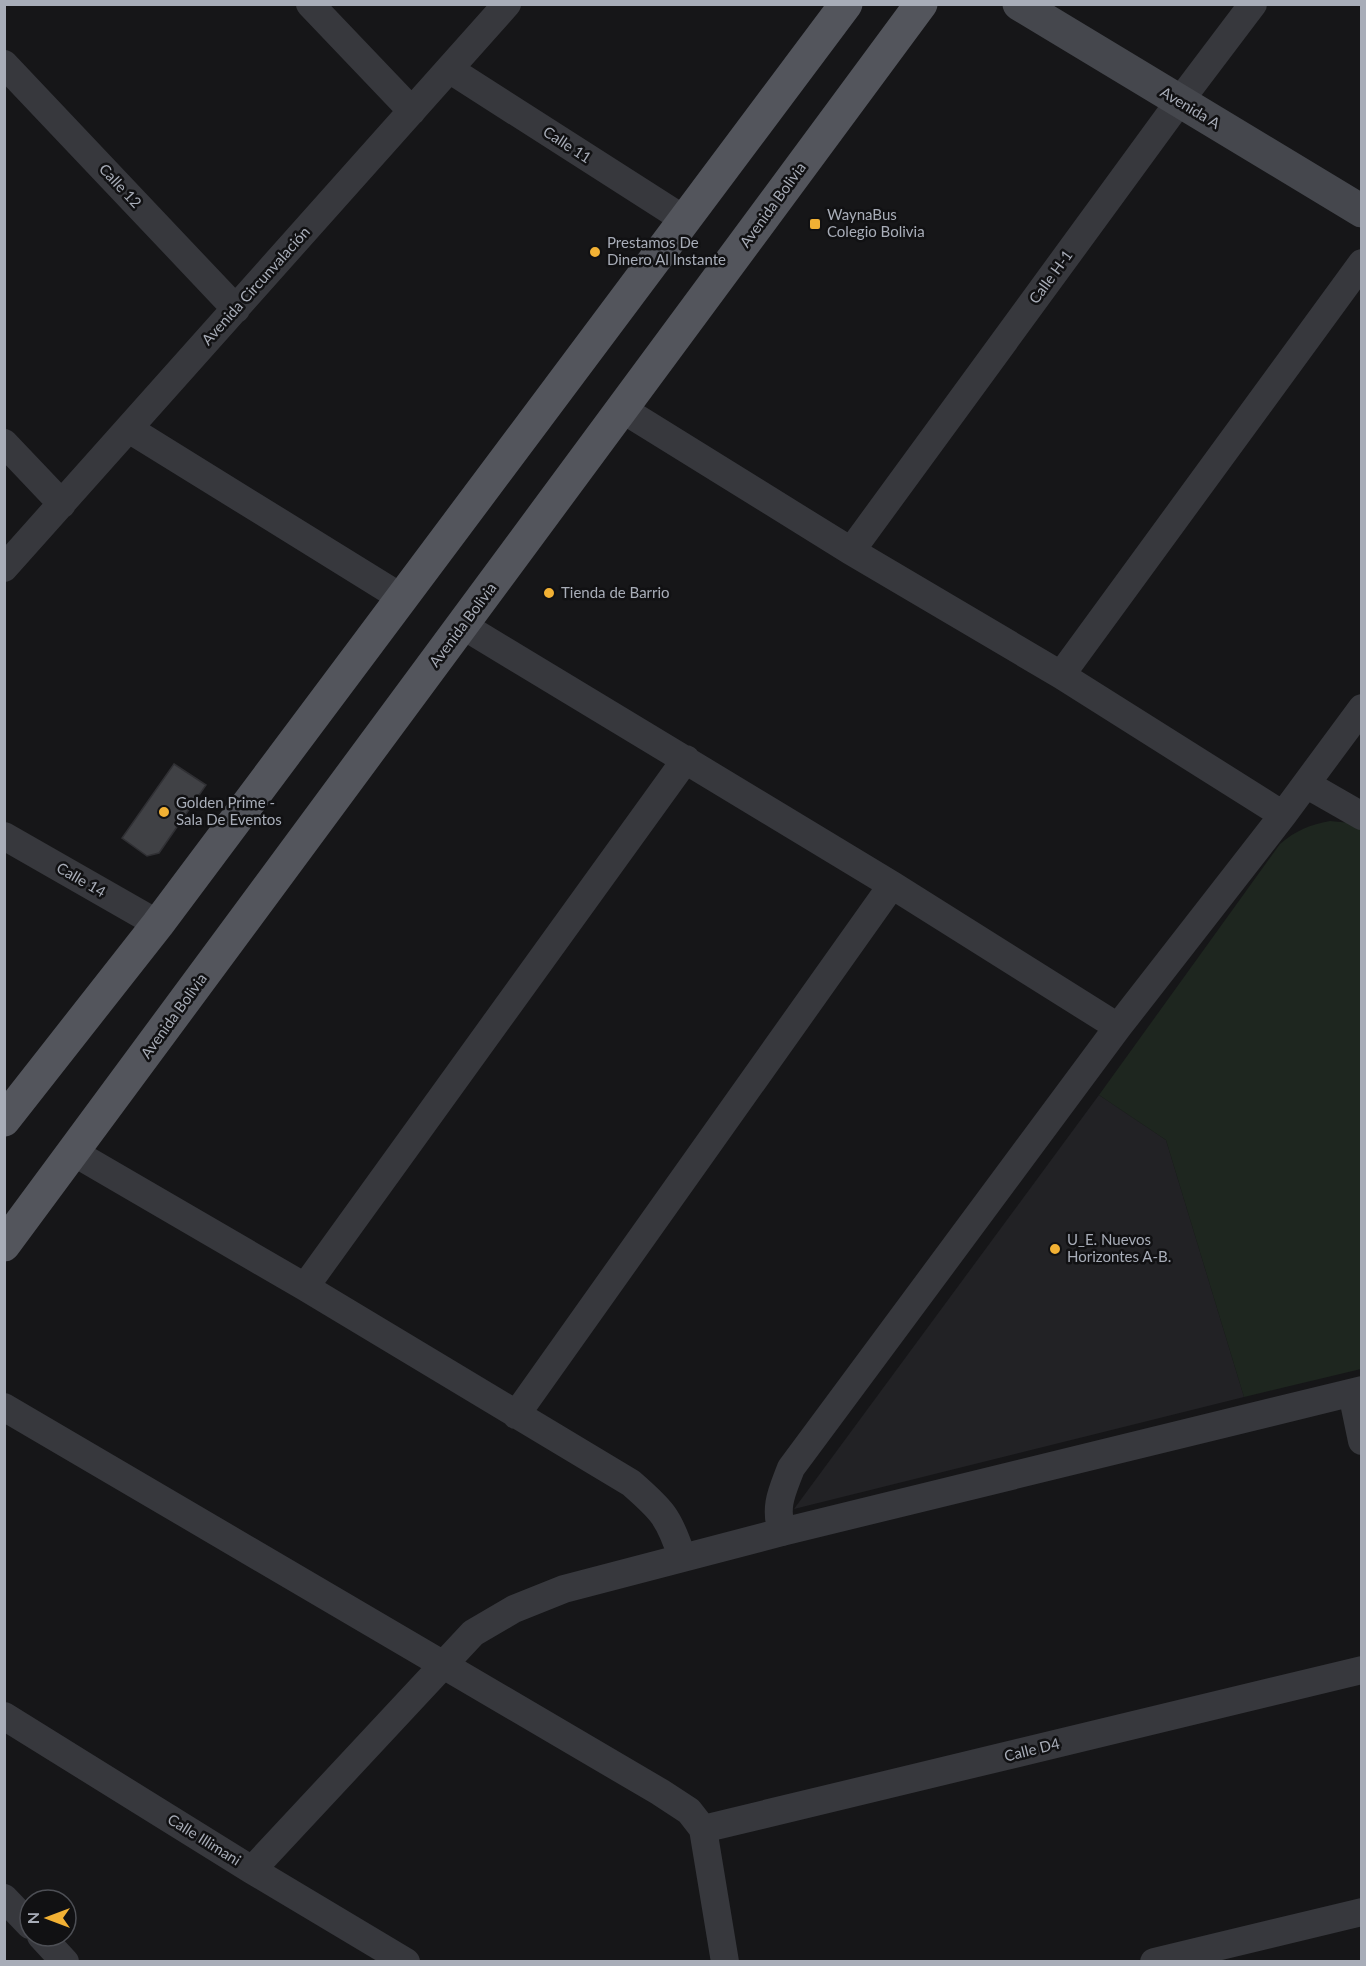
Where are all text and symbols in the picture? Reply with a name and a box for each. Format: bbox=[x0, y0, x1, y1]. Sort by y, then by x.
street label: Avenida A bbox=[1157, 82, 1224, 132]
street label: Calle 11 bbox=[540, 122, 595, 166]
street label: Avenida Bolivia bbox=[735, 158, 809, 250]
street label: Calle 12 bbox=[96, 160, 146, 211]
place label: WaynaBus Colegio Bolivia bbox=[827, 205, 925, 240]
marker: WaynaBus Colegio Bolivia bbox=[808, 217, 822, 231]
street label: Avenida Circunvalación bbox=[197, 223, 313, 348]
place label: Prestamos De Dinero Al Instante bbox=[607, 233, 726, 268]
marker: Prestamos De Dinero Al Instante bbox=[588, 245, 602, 259]
street label: Calle H-1 bbox=[1025, 246, 1076, 307]
street label: Avenida Bolivia bbox=[425, 579, 500, 670]
place label: Tienda de Barrio bbox=[561, 583, 670, 601]
marker: Tienda de Barrio bbox=[542, 586, 556, 600]
place label: Golden Prime - Sala De Eventos bbox=[176, 793, 282, 828]
marker: Golden Prime - Sala De Eventos bbox=[157, 805, 171, 819]
street label: Calle 14 bbox=[54, 858, 110, 901]
street label: Avenida Bolivia bbox=[136, 969, 210, 1061]
place label: U_E. Nuevos Horizontes A-B. bbox=[1067, 1230, 1171, 1265]
marker: U_E. Nuevos Horizontes A-B. bbox=[1048, 1242, 1062, 1256]
street label: Calle D4 bbox=[1002, 1733, 1062, 1765]
street label: Calle Illimani bbox=[165, 1810, 244, 1869]
north arrow bbox=[18, 1888, 78, 1948]
text: N bbox=[23, 1912, 42, 1924]

